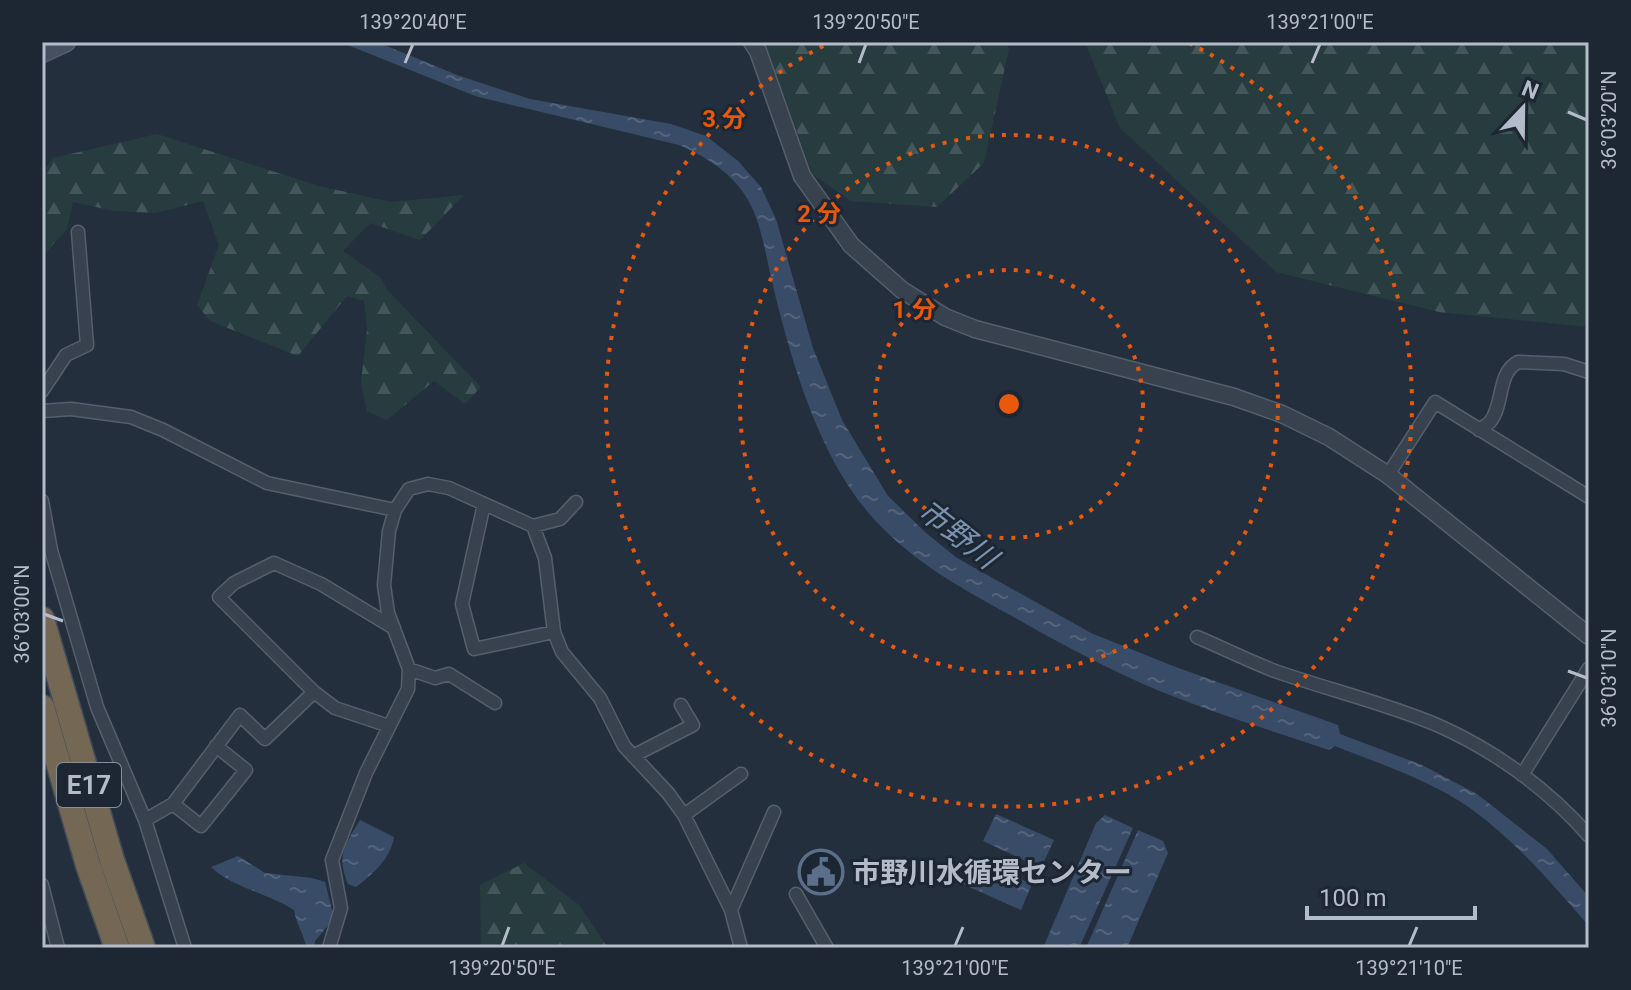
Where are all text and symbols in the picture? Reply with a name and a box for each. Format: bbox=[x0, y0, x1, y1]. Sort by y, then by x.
text: 139°20'40"E bbox=[359, 10, 467, 34]
text: 139°20'50"E bbox=[812, 10, 920, 34]
text: 139°21'00"E bbox=[1266, 10, 1374, 34]
north arrow bbox=[1483, 68, 1563, 148]
text: 36°03'20"N bbox=[1597, 70, 1621, 170]
text: N bbox=[1518, 75, 1542, 104]
text: 3 分 bbox=[702, 105, 746, 133]
text: 2 分 bbox=[797, 200, 841, 228]
text: 1 分 bbox=[892, 296, 936, 324]
centre of rings bbox=[995, 390, 1023, 418]
water label: 市野川 bbox=[912, 493, 1007, 577]
text: 36°03'00"N bbox=[10, 564, 34, 664]
text: 36°03'10"N bbox=[1597, 628, 1621, 728]
road number: E17 bbox=[57, 763, 121, 807]
public building icon: 市野川水循環センター bbox=[797, 848, 845, 896]
place label: 市野川水循環センター bbox=[852, 856, 1132, 889]
scale bar bbox=[1307, 870, 1475, 920]
text: 100 m bbox=[1319, 884, 1386, 912]
text: 139°20'50"E bbox=[448, 956, 556, 980]
text: 139°21'00"E bbox=[901, 956, 1009, 980]
text: 139°21'10"E bbox=[1355, 956, 1463, 980]

